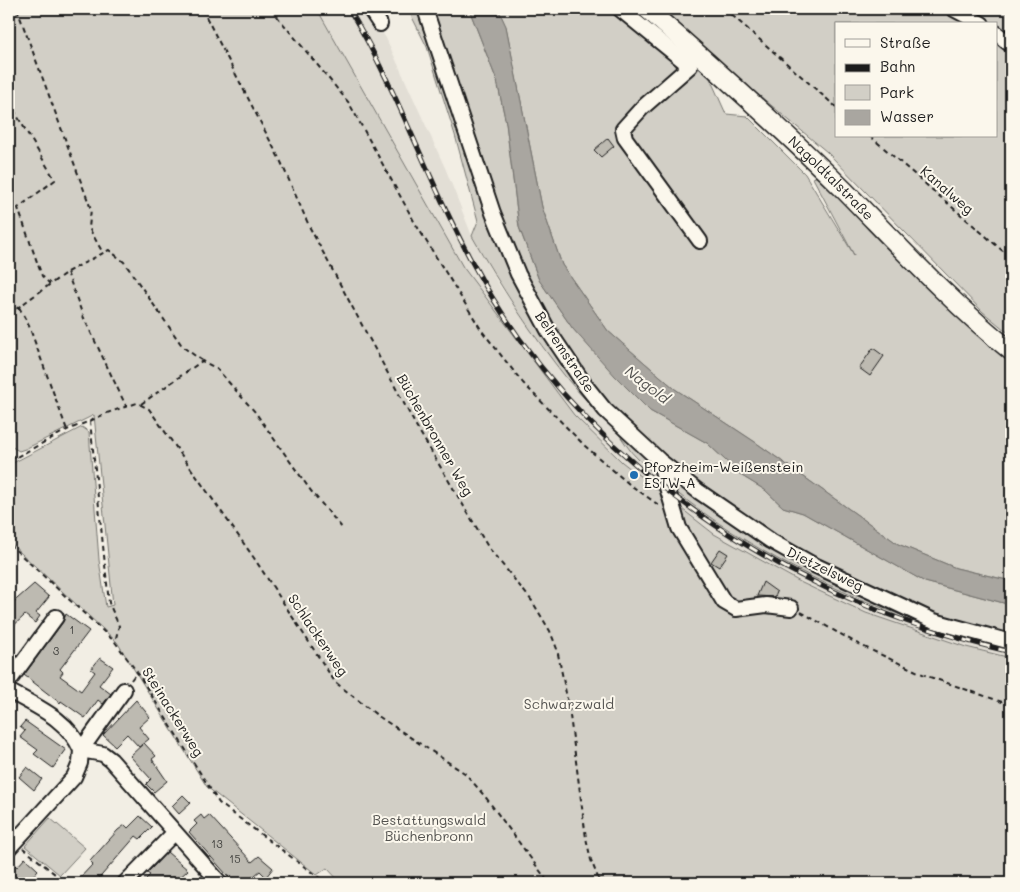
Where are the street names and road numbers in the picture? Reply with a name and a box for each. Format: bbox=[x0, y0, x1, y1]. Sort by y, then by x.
street label: Nagoldtalstraße bbox=[785, 131, 878, 224]
street label: Kanalweg bbox=[917, 161, 978, 218]
street label: Belremstraße bbox=[531, 307, 600, 396]
street label: Büchenbronner Weg bbox=[393, 370, 478, 499]
street label: Dietzelsweg bbox=[784, 542, 867, 595]
street label: Schlackerweg bbox=[284, 590, 353, 680]
street label: Steinackerweg bbox=[138, 663, 209, 760]

